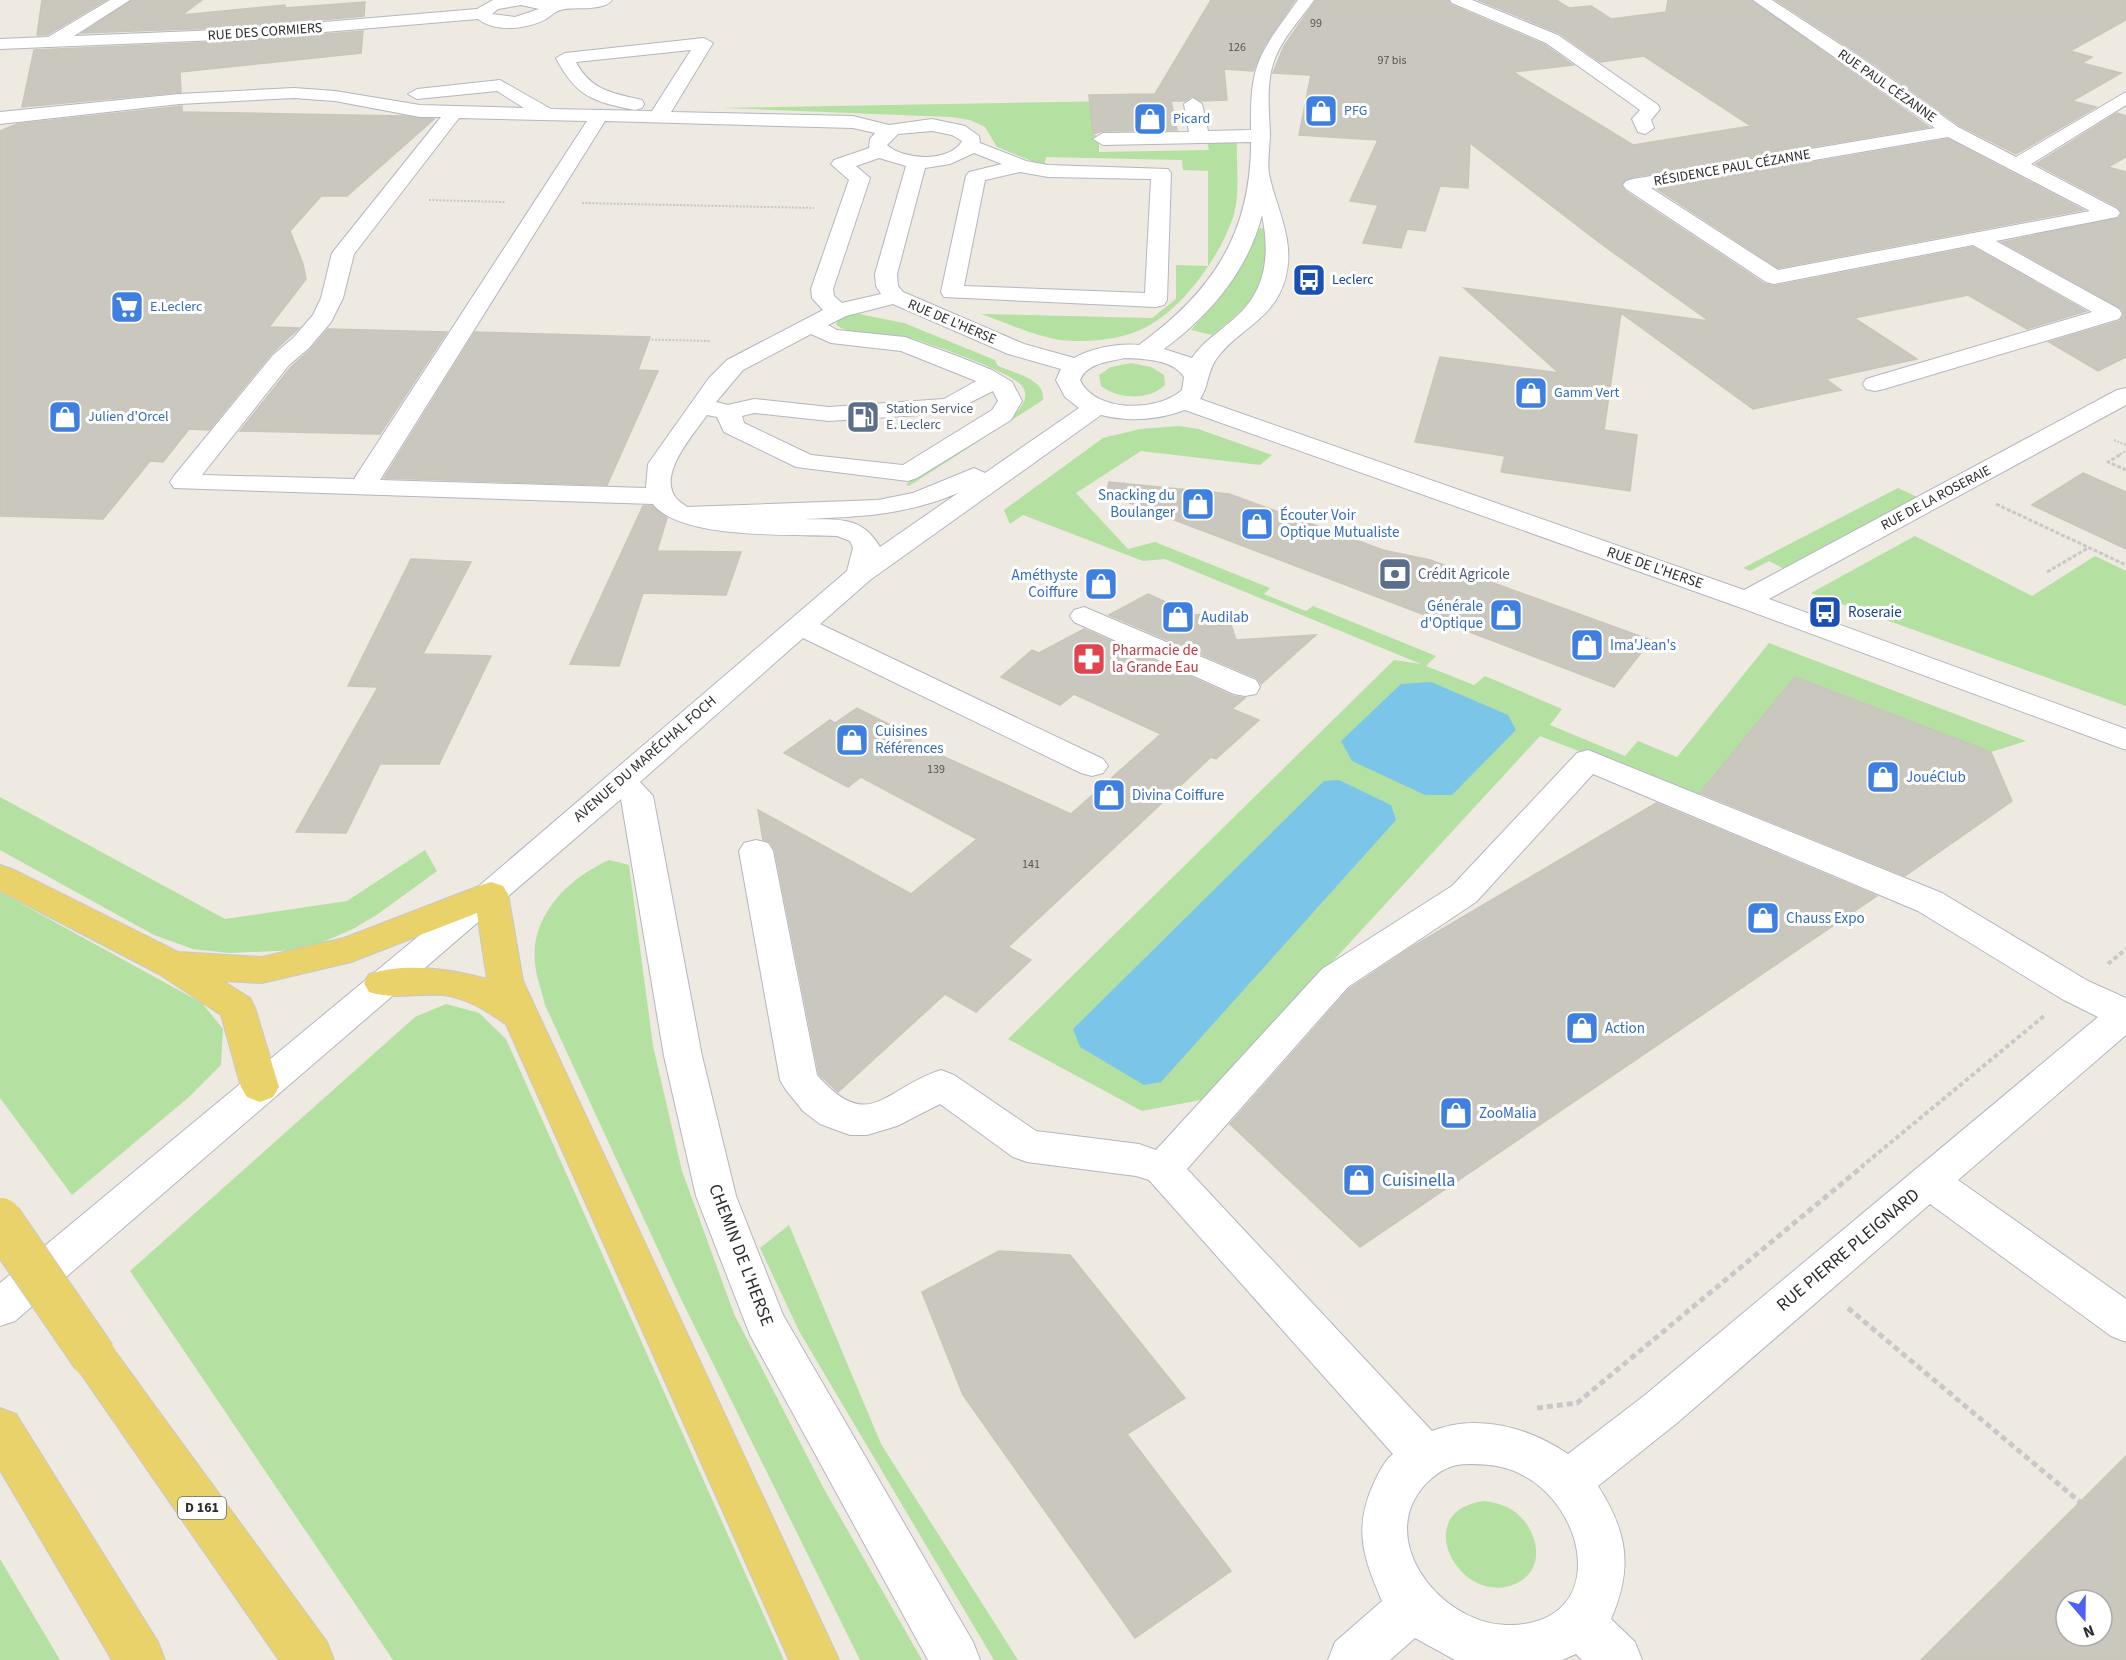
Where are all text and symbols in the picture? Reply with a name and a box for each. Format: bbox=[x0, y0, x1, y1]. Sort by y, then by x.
house number: 99 bbox=[1310, 15, 1322, 32]
street label: RUE DES CORMIERS bbox=[207, 18, 323, 46]
house number: 126 bbox=[1228, 39, 1246, 56]
street label: RUE PAUL CÉZANNE bbox=[1834, 44, 1940, 128]
house number: 97 bis bbox=[1378, 52, 1406, 69]
shop icon: PFG bbox=[1303, 93, 1339, 129]
shop icon: Picard bbox=[1132, 101, 1168, 137]
place label: PFG bbox=[1344, 101, 1367, 121]
place label: Picard bbox=[1173, 109, 1210, 129]
street label: RÉSIDENCE PAUL CÉZANNE bbox=[1652, 144, 1812, 192]
bus stop icon: Leclerc bbox=[1291, 262, 1327, 298]
place label: Leclerc bbox=[1332, 270, 1374, 290]
supermarket icon: E.Leclerc bbox=[109, 289, 145, 325]
street label: RUE DE L'HERSE bbox=[905, 294, 999, 350]
place label: E.Leclerc bbox=[150, 297, 203, 317]
shop icon: Gamm Vert bbox=[1513, 375, 1549, 411]
place label: Gamm Vert bbox=[1554, 383, 1620, 403]
shop icon: Julien d'Orcel bbox=[47, 399, 83, 435]
fuel station icon: Station Service E. Leclerc bbox=[845, 399, 881, 435]
place label: Station Service E. Leclerc bbox=[886, 399, 973, 435]
place label: Julien d'Orcel bbox=[88, 407, 169, 427]
street label: RUE DE LA ROSERAIE bbox=[1877, 461, 1995, 535]
place label: Snacking du Boulanger bbox=[1098, 485, 1176, 523]
shop icon: Snacking du Boulanger bbox=[1180, 486, 1216, 522]
place label: Écouter Voir Optique Mutualiste bbox=[1280, 505, 1399, 543]
shop icon: Écouter Voir Optique Mutualiste bbox=[1239, 506, 1275, 542]
street label: RUE DE L'HERSE bbox=[1604, 542, 1706, 594]
bank icon: Crédit Agricole bbox=[1377, 556, 1413, 592]
place label: Crédit Agricole bbox=[1418, 564, 1510, 585]
place label: Améthyste Coiffure bbox=[1012, 565, 1078, 603]
shop icon: Améthyste Coiffure bbox=[1083, 566, 1119, 602]
bus stop icon: Roseraie bbox=[1807, 594, 1843, 630]
place label: Générale d'Optique bbox=[1420, 596, 1483, 634]
shop icon: Générale d'Optique bbox=[1488, 597, 1524, 633]
shop icon: Audilab bbox=[1160, 599, 1196, 635]
place label: Roseraie bbox=[1848, 602, 1902, 623]
place label: Audilab bbox=[1201, 607, 1249, 628]
shop icon: Ima'Jean's bbox=[1569, 627, 1605, 663]
place label: Ima'Jean's bbox=[1610, 635, 1676, 656]
place label: Pharmacie de la Grande Eau bbox=[1112, 640, 1199, 678]
pharmacy icon: Pharmacie de la Grande Eau bbox=[1071, 641, 1107, 677]
street label: AVENUE DU MARÉCHAL FOCH bbox=[569, 691, 721, 827]
place label: Cuisines Références bbox=[875, 721, 943, 759]
shop icon: Cuisines Références bbox=[834, 722, 870, 758]
shop icon: JouéClub bbox=[1865, 759, 1901, 795]
house number: 139 bbox=[927, 761, 945, 778]
place label: JouéClub bbox=[1906, 767, 1966, 788]
shop icon: Divina Coiffure bbox=[1091, 777, 1127, 813]
place label: Divina Coiffure bbox=[1132, 785, 1224, 806]
house number: 141 bbox=[1022, 856, 1040, 873]
shop icon: Chauss Expo bbox=[1745, 900, 1781, 936]
place label: Chauss Expo bbox=[1786, 908, 1865, 929]
shop icon: Action bbox=[1564, 1010, 1600, 1046]
place label: Action bbox=[1605, 1018, 1645, 1039]
shop icon: ZooMalia bbox=[1438, 1095, 1474, 1131]
place label: ZooMalia bbox=[1479, 1103, 1537, 1124]
shop icon: Cuisinella bbox=[1341, 1162, 1377, 1198]
place label: Cuisinella bbox=[1382, 1168, 1455, 1193]
street label: CHEMIN DE L'HERSE bbox=[702, 1180, 780, 1330]
street label: RUE PIERRE PLEIGNARD bbox=[1771, 1183, 1925, 1317]
road number: D 161 bbox=[178, 1497, 226, 1519]
north arrow bbox=[2054, 1588, 2114, 1648]
text: N bbox=[2080, 1619, 2098, 1643]

